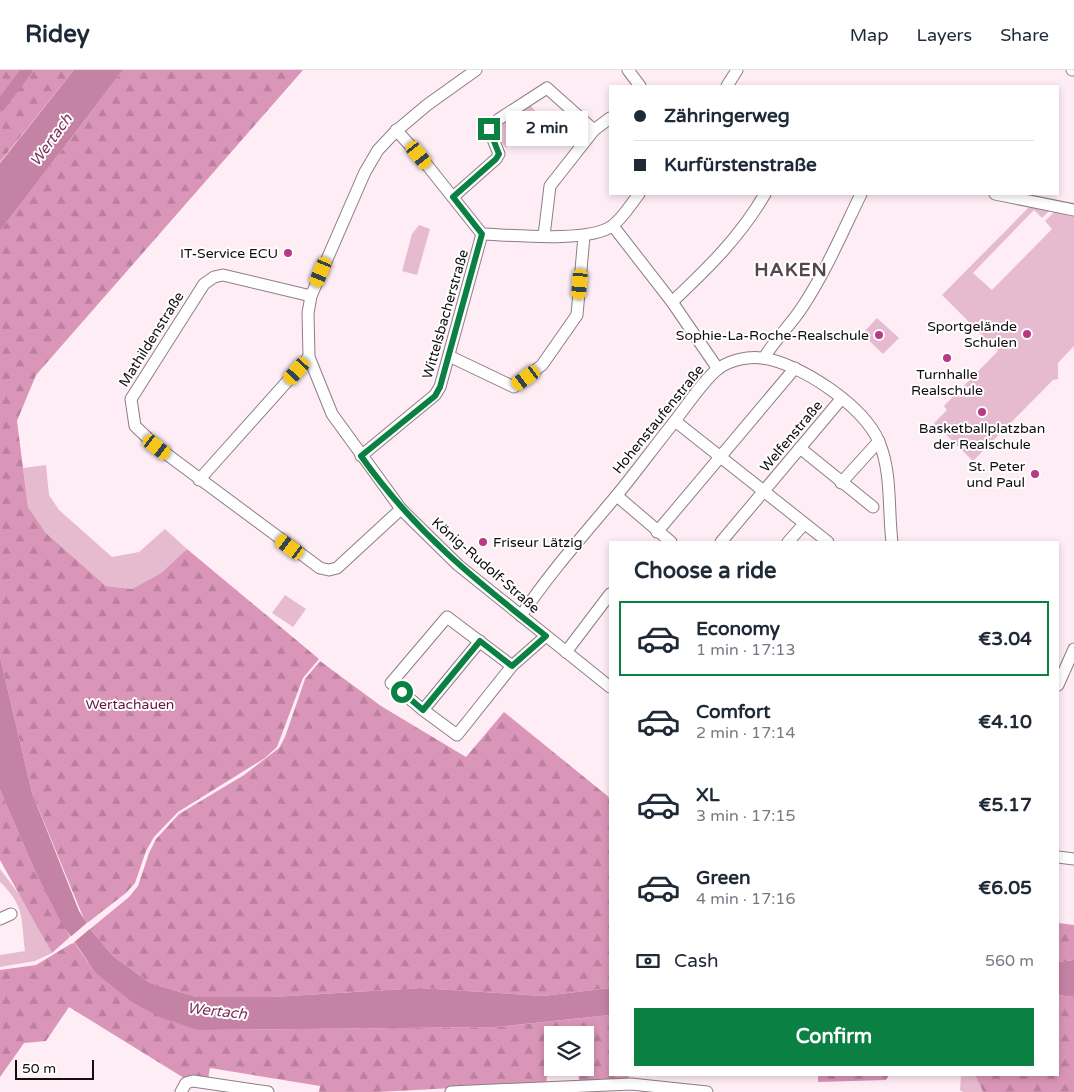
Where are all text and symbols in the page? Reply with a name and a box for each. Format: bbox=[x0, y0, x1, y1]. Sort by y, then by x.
text: Ridey bbox=[25, 20, 90, 49]
text: Map bbox=[850, 24, 889, 46]
text: Layers bbox=[917, 24, 972, 46]
text: Share bbox=[1000, 24, 1049, 46]
text: Zähringerweg bbox=[664, 105, 790, 127]
water label: Wertach bbox=[26, 110, 76, 170]
callout: 2 min bbox=[506, 112, 589, 146]
route end bbox=[478, 118, 500, 140]
text: 2 min bbox=[526, 118, 568, 138]
car bbox=[403, 139, 434, 171]
text: Kurfürstenstraße bbox=[664, 154, 817, 176]
place label: IT-Service ECU bbox=[180, 245, 278, 262]
marker: IT-Service ECU bbox=[282, 247, 294, 259]
street label: Wittelsbacherstraße bbox=[419, 247, 472, 381]
car bbox=[308, 255, 333, 289]
district label: HAKEN bbox=[754, 259, 828, 281]
car bbox=[571, 268, 588, 300]
street label: Mathildenstraße bbox=[115, 288, 188, 390]
place label: Sportgelände Schulen bbox=[927, 318, 1017, 351]
place label: Sophie-La-Roche-Realschule bbox=[676, 327, 869, 344]
marker: Sportgelände Schulen bbox=[1021, 328, 1033, 340]
marker: Sophie-La-Roche-Realschule bbox=[873, 329, 885, 341]
marker: Turnhalle Realschule bbox=[941, 352, 953, 364]
car bbox=[281, 355, 312, 387]
street label: Hohenstaufenstraße bbox=[609, 361, 708, 477]
car bbox=[509, 363, 542, 393]
place label: Turnhalle Realschule bbox=[911, 366, 983, 399]
street label: Welfenstraße bbox=[757, 397, 826, 475]
marker: Basketballplatzban der Realschule bbox=[976, 406, 988, 418]
place label: Basketballplatzban der Realschule bbox=[919, 420, 1045, 453]
car bbox=[140, 432, 173, 462]
place label: St. Peter und Paul bbox=[967, 458, 1026, 491]
marker: St. Peter und Paul bbox=[1029, 468, 1041, 480]
street label: König-Rudolf-Straße bbox=[428, 514, 543, 617]
car bbox=[273, 532, 306, 562]
place label: Friseur Lätzig bbox=[493, 534, 583, 551]
marker: Friseur Lätzig bbox=[477, 536, 489, 548]
text: Choose a ride bbox=[634, 558, 777, 584]
icon: car bbox=[636, 616, 681, 661]
text: Economy bbox=[696, 618, 780, 640]
text: €3.04 bbox=[978, 628, 1032, 650]
text: 1 min · 17:13 bbox=[696, 640, 795, 660]
route start bbox=[391, 681, 413, 703]
park label: Wertachauen bbox=[86, 696, 174, 713]
icon: car bbox=[636, 699, 681, 744]
text: Comfort bbox=[696, 701, 770, 723]
text: €4.10 bbox=[978, 711, 1032, 733]
text: 2 min · 17:14 bbox=[696, 723, 795, 743]
icon: car bbox=[636, 782, 681, 827]
text: XL bbox=[696, 784, 720, 806]
text: €5.17 bbox=[978, 794, 1032, 816]
text: 3 min · 17:15 bbox=[696, 806, 795, 826]
icon: car bbox=[636, 865, 681, 910]
text: Green bbox=[696, 867, 750, 889]
text: €6.05 bbox=[978, 877, 1032, 899]
text: 4 min · 17:16 bbox=[696, 889, 795, 909]
icon: cash bbox=[634, 947, 662, 975]
text: Cash bbox=[674, 950, 719, 972]
text: 560 m bbox=[985, 951, 1034, 971]
water label: Wertach bbox=[186, 999, 249, 1023]
button: Confirm bbox=[634, 1008, 1034, 1066]
map controls bbox=[544, 1026, 594, 1076]
button: layers bbox=[544, 1026, 594, 1076]
scale bar bbox=[15, 1057, 94, 1080]
text: 50 m bbox=[22, 1060, 56, 1077]

